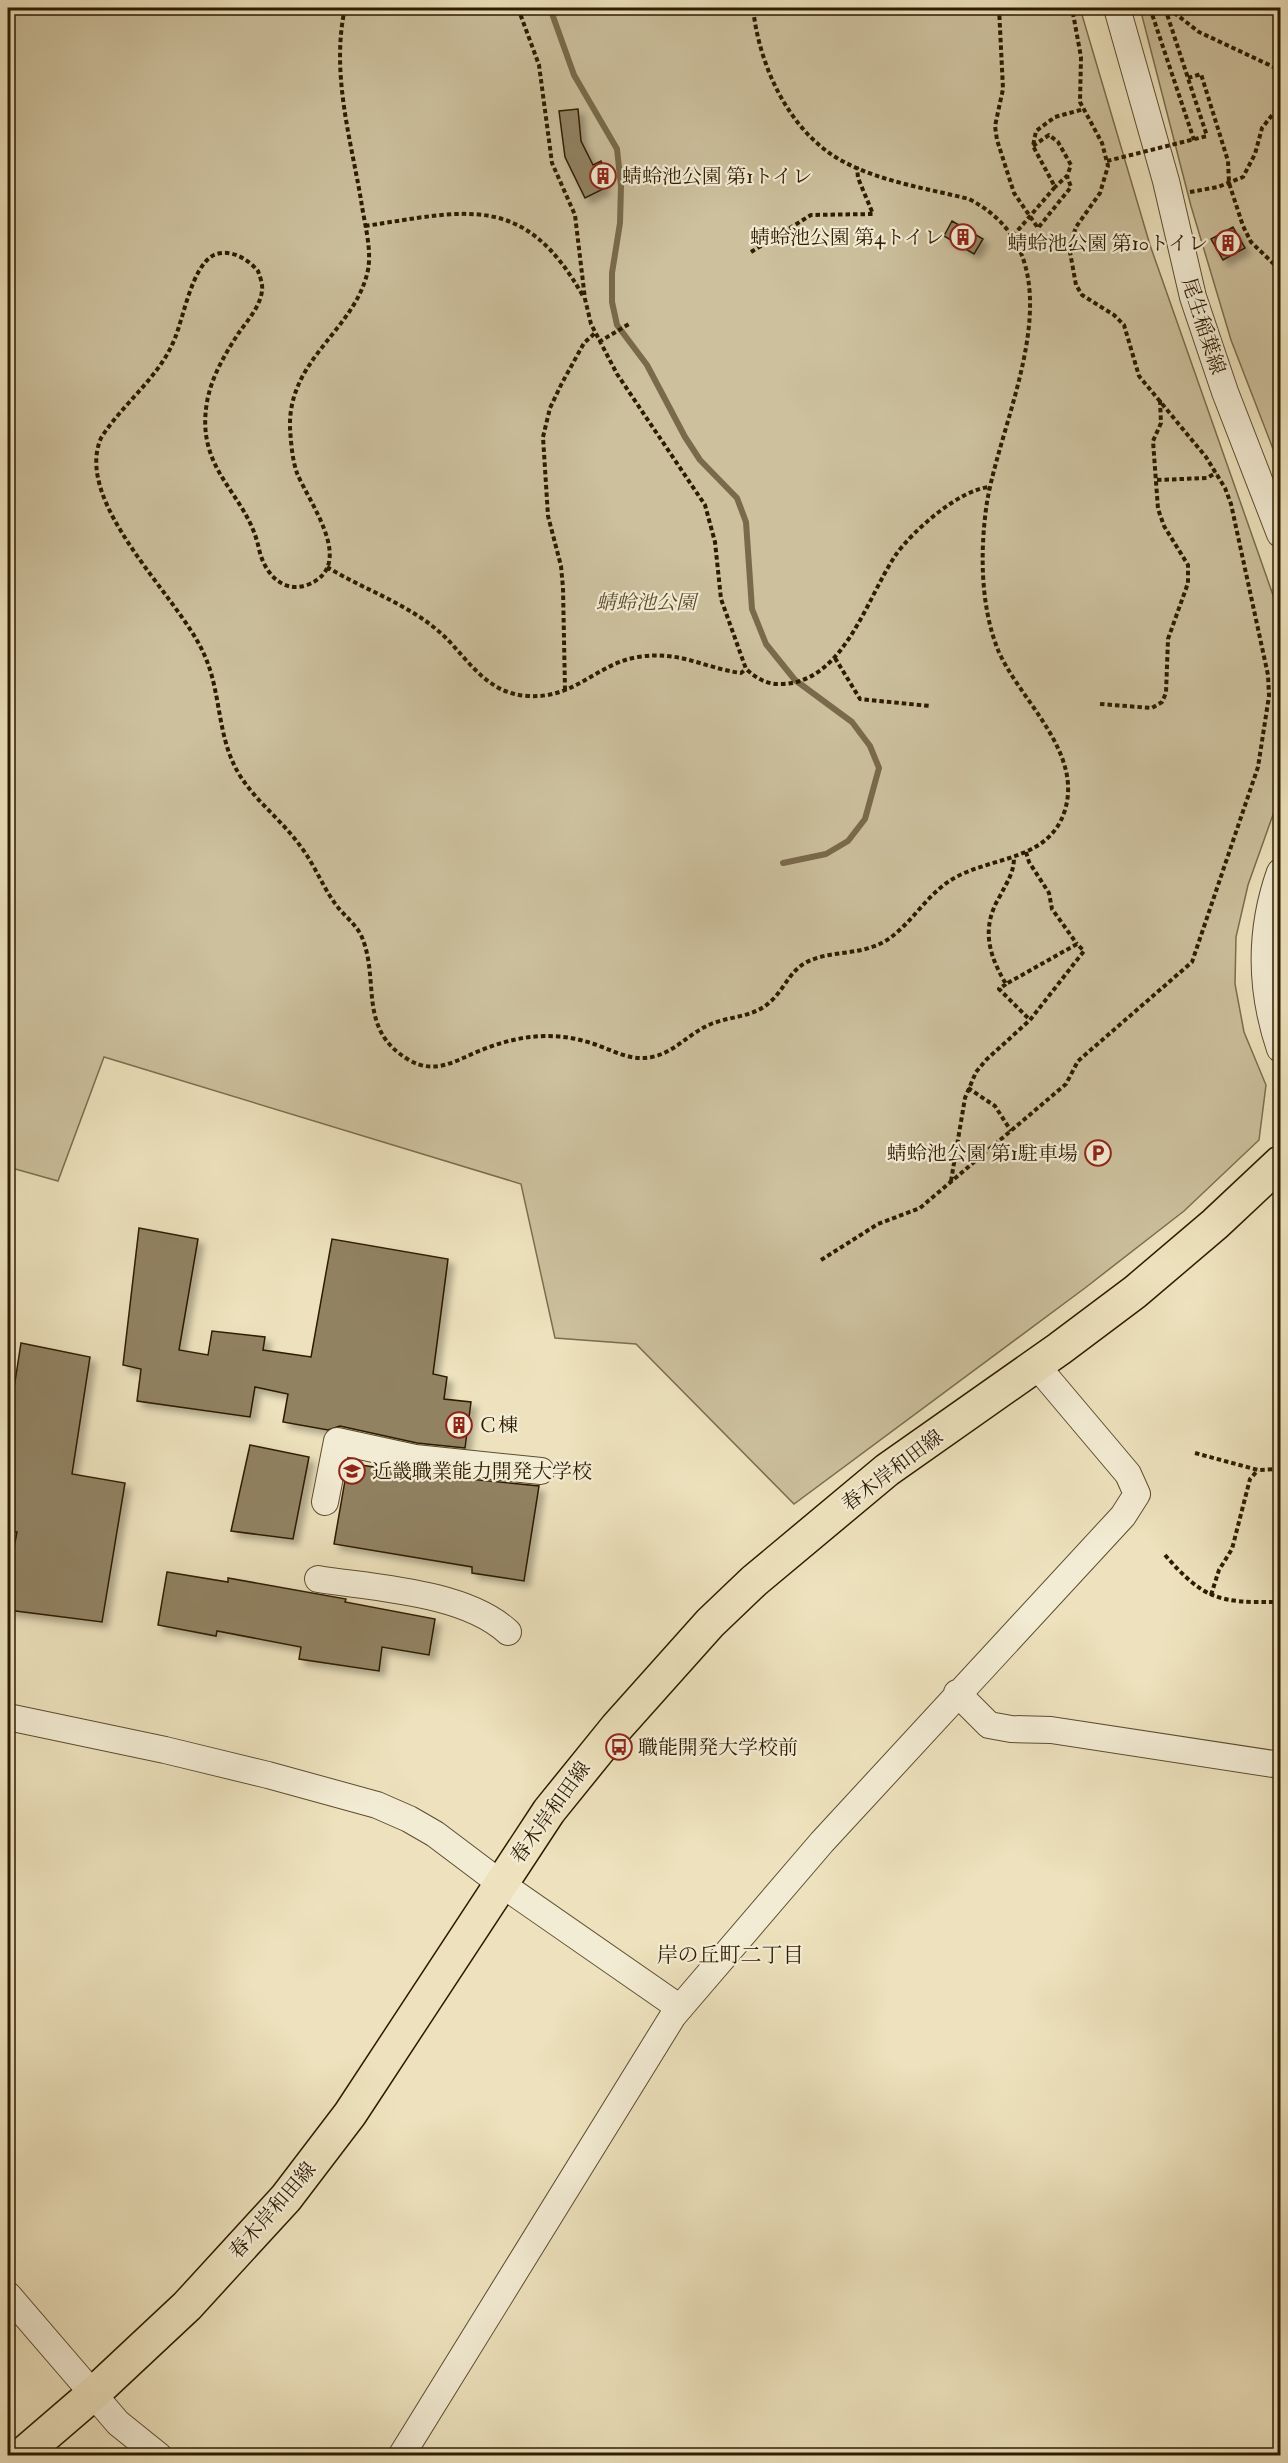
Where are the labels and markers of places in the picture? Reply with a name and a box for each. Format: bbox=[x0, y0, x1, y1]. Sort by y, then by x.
building icon: 蜻蛉池公園 第1トイレ bbox=[588, 161, 618, 191]
place label: 蜻蛉池公園 第1トイレ bbox=[622, 164, 812, 189]
building icon: 蜻蛉池公園 第4トイレ bbox=[948, 222, 978, 252]
place label: 蜻蛉池公園 第4トイレ bbox=[750, 225, 944, 250]
building icon: 蜻蛉池公園 第10トイレ bbox=[1213, 228, 1243, 258]
place label: 蜻蛉池公園 第10トイレ bbox=[1008, 231, 1208, 256]
parking icon: 蜻蛉池公園 第1駐車場 bbox=[1083, 1138, 1113, 1168]
place label: 蜻蛉池公園 第1駐車場 bbox=[887, 1141, 1078, 1166]
building icon: Ｃ棟 bbox=[444, 1410, 474, 1440]
place label: Ｃ棟 bbox=[478, 1413, 518, 1438]
school or university icon: 近畿職業能力開発大学校 bbox=[337, 1456, 367, 1486]
place label: 近畿職業能力開発大学校 bbox=[372, 1459, 592, 1484]
bus stop icon: 職能開発大学校前 bbox=[604, 1732, 634, 1762]
place label: 職能開発大学校前 bbox=[638, 1735, 798, 1760]

